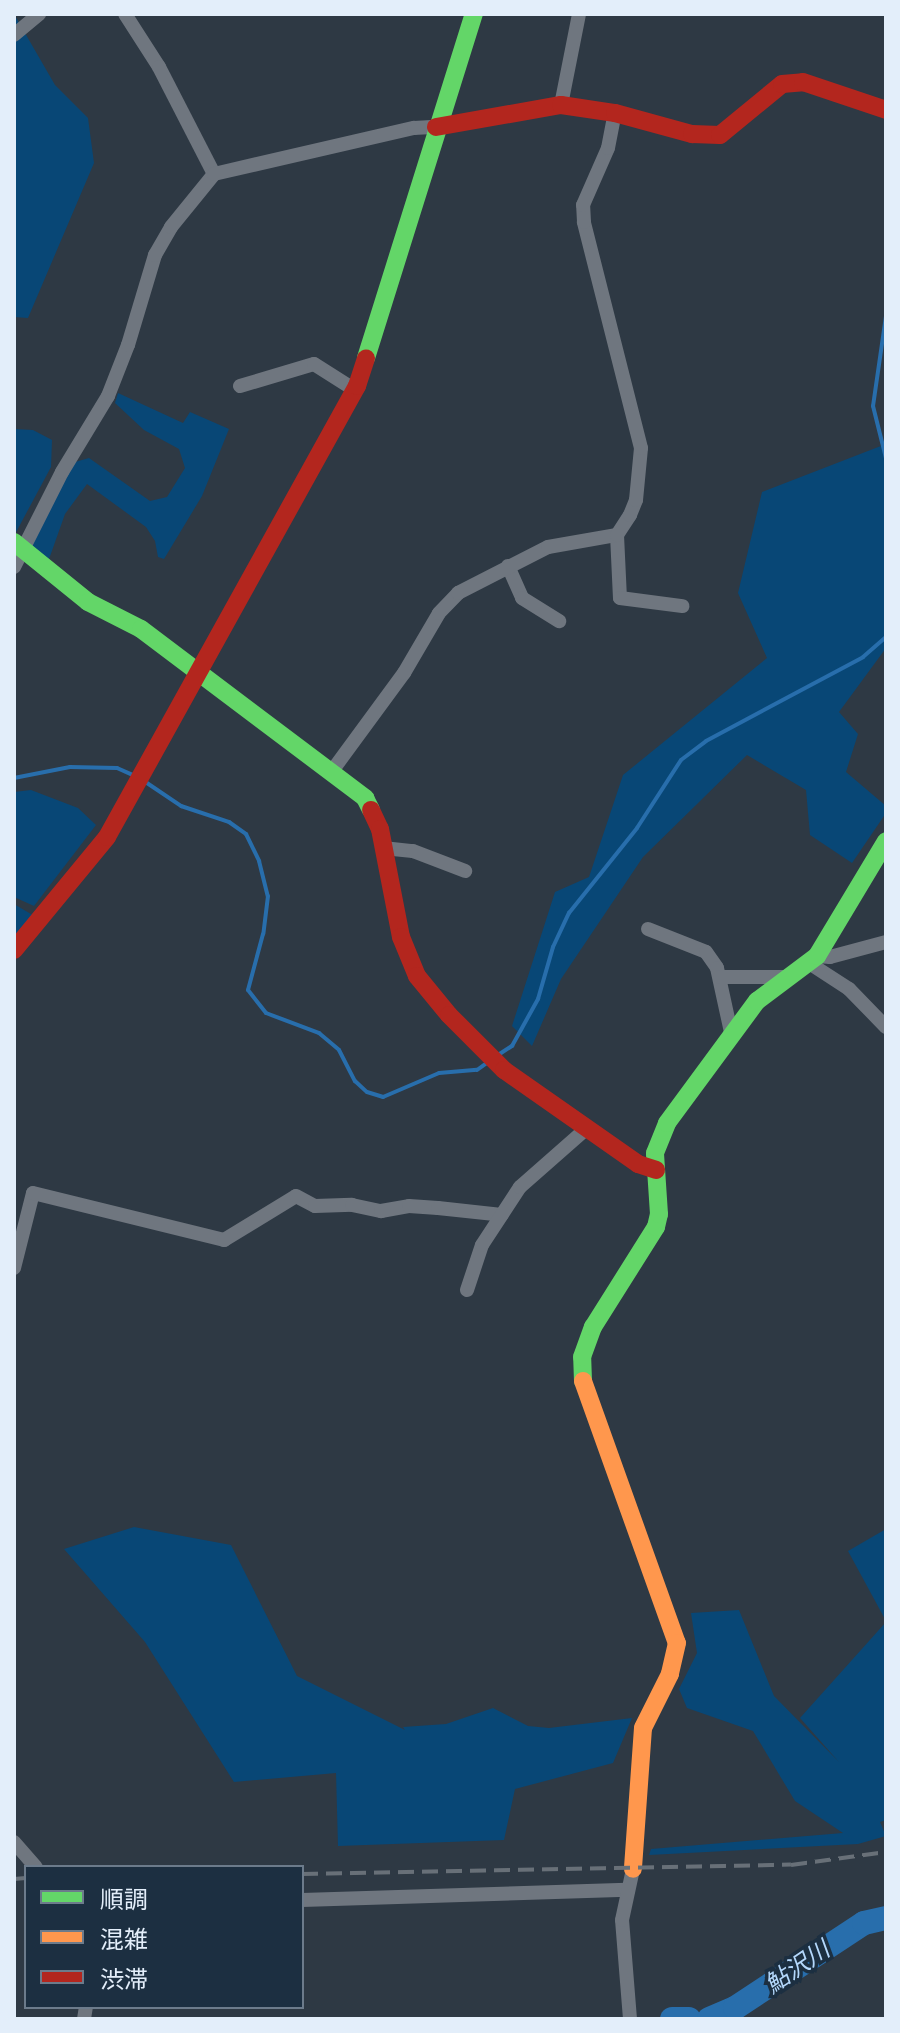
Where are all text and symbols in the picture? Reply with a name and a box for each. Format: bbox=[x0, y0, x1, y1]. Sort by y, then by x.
legend bbox=[24, 1865, 304, 2009]
text: 順調 bbox=[100, 1885, 148, 1914]
text: 混雑 bbox=[100, 1925, 148, 1954]
water label: 鮎沢川 bbox=[759, 1935, 835, 1999]
text: 渋滞 bbox=[100, 1965, 148, 1994]

